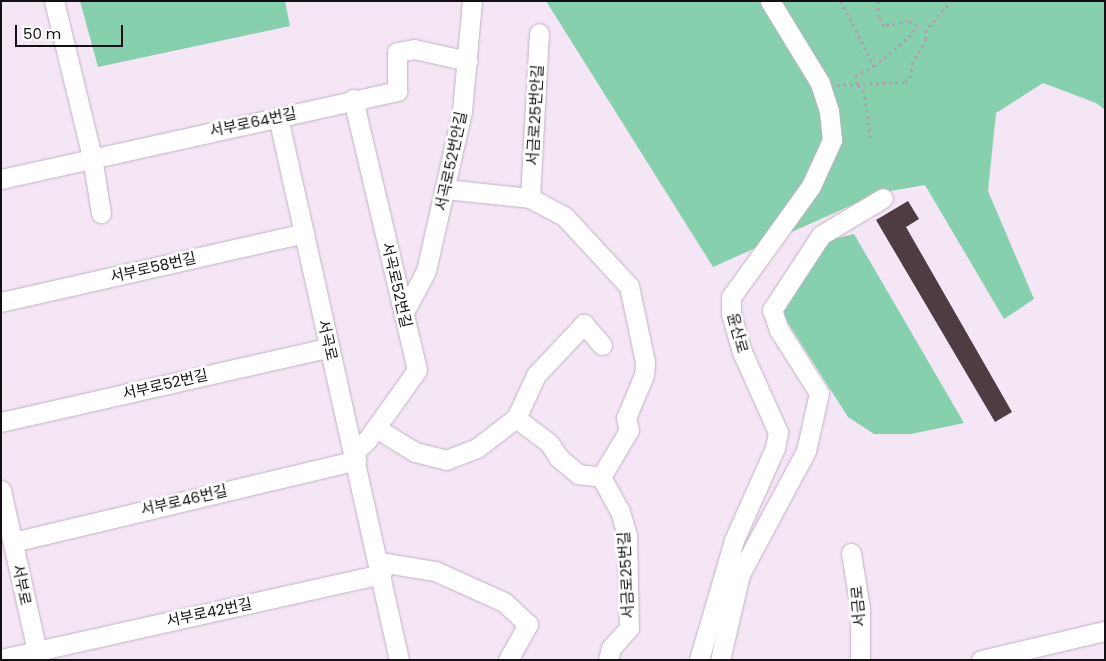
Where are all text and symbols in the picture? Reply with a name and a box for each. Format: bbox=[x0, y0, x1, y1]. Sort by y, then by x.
scale bar bbox=[18, 15, 125, 47]
text: 50 m bbox=[23, 23, 61, 44]
street label: 서금로25번안길 bbox=[523, 64, 547, 166]
street label: 서부로64번길 bbox=[208, 104, 298, 140]
street label: 서곡로52번안길 bbox=[432, 110, 470, 212]
street label: 서곡로52번길 bbox=[378, 241, 416, 329]
street label: 서부로58번길 bbox=[108, 248, 198, 286]
street label: 윤산로 bbox=[724, 311, 752, 355]
street label: 서곡로 bbox=[315, 318, 341, 362]
street label: 서부로52번길 bbox=[121, 365, 209, 403]
street label: 서부로46번길 bbox=[139, 481, 229, 519]
street label: 서금로25번길 bbox=[615, 531, 637, 619]
street label: 서부로 bbox=[9, 563, 35, 607]
street label: 서금로 bbox=[847, 585, 869, 627]
street label: 서부로42번길 bbox=[165, 594, 253, 630]

